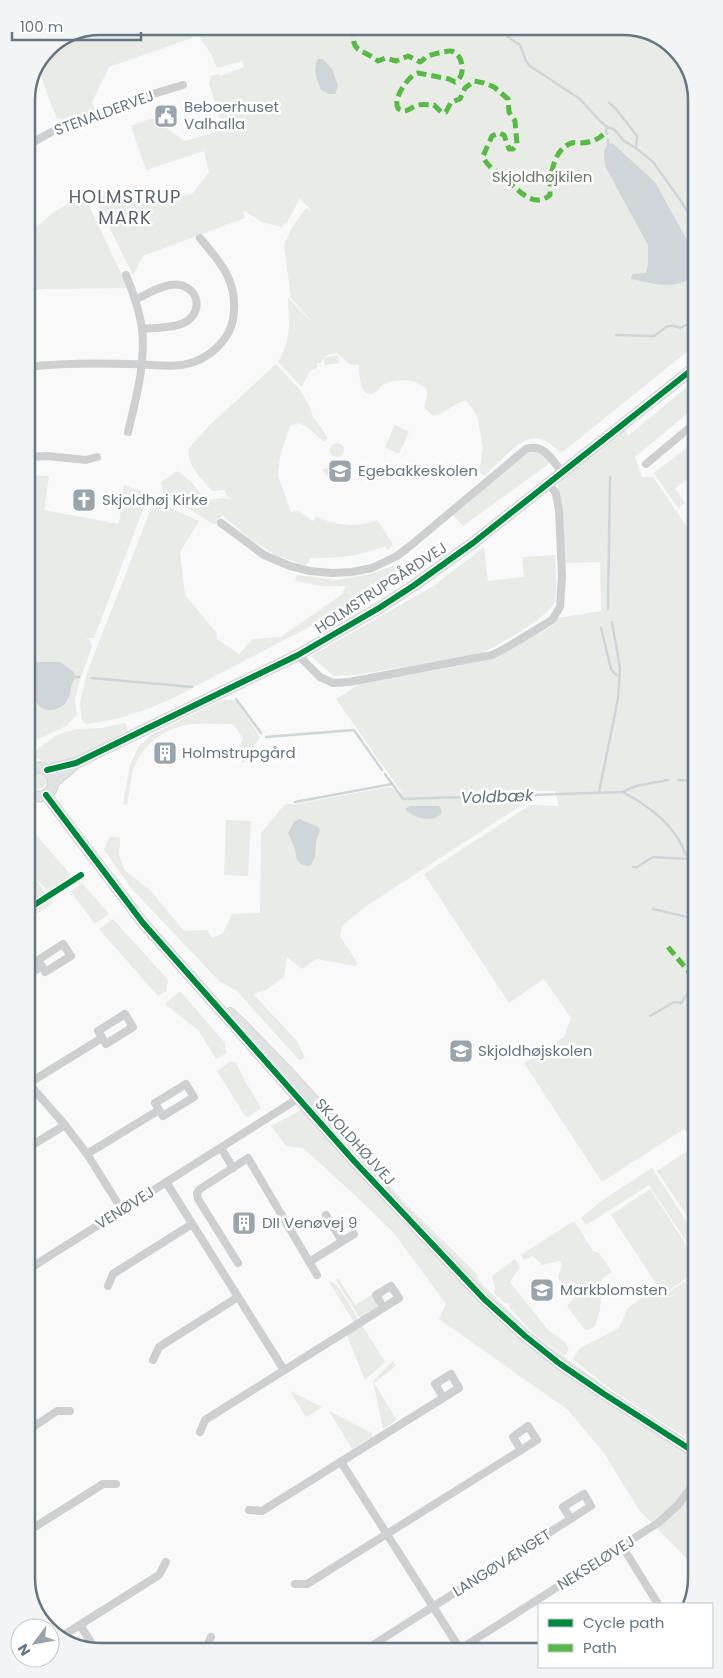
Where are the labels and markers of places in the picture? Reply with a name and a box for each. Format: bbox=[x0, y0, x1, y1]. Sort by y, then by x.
place label: Beboerhuset Valhalla bbox=[184, 96, 279, 134]
public building icon: Beboerhuset Valhalla bbox=[153, 103, 179, 129]
school or university icon: Egebakkeskolen bbox=[327, 458, 353, 484]
place label: Egebakkeskolen bbox=[358, 460, 478, 481]
church icon: Skjoldhøj Kirke bbox=[71, 487, 97, 513]
place label: Skjoldhøj Kirke bbox=[102, 489, 208, 510]
building icon: Holmstrupgård bbox=[152, 740, 178, 766]
place label: Holmstrupgård bbox=[182, 742, 296, 763]
school or university icon: Skjoldhøjskolen bbox=[448, 1038, 474, 1064]
place label: Skjoldhøjskolen bbox=[478, 1040, 592, 1061]
building icon: DII Venøvej 9 bbox=[231, 1210, 257, 1236]
place label: DII Venøvej 9 bbox=[262, 1212, 358, 1233]
school or university icon: Markblomsten bbox=[529, 1277, 555, 1303]
place label: Markblomsten bbox=[560, 1279, 667, 1300]

